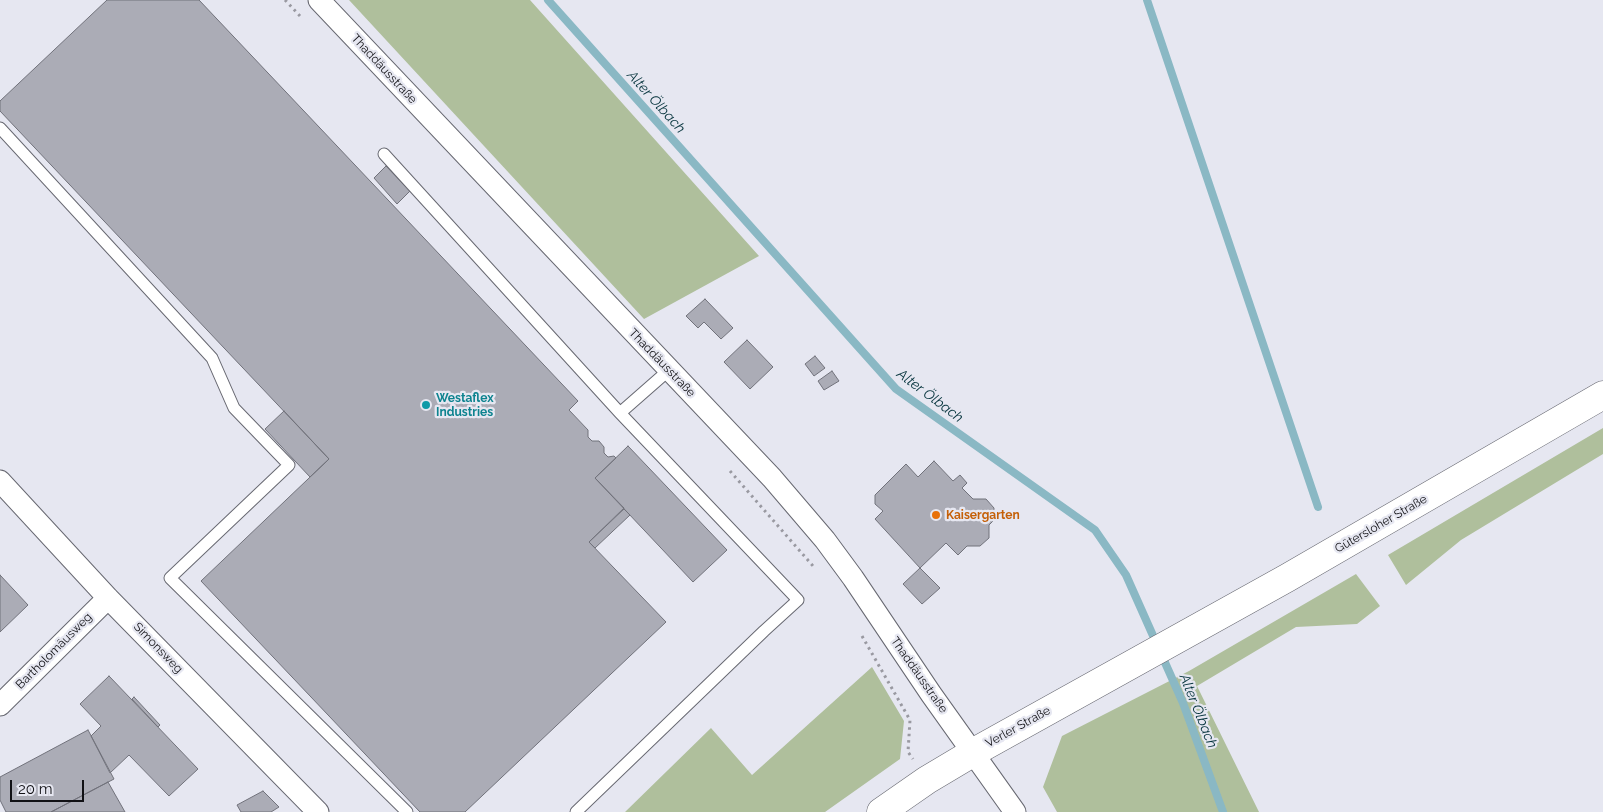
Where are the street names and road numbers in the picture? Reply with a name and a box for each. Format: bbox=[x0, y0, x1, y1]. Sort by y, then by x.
street label: Thaddäusstraße bbox=[348, 31, 420, 107]
street label: Thaddäusstraße bbox=[626, 326, 698, 400]
street label: Gütersloher Straße bbox=[1332, 492, 1430, 556]
street label: Bartholomäusweg bbox=[13, 610, 95, 692]
street label: Simonsweg bbox=[130, 620, 186, 676]
street label: Thaddäusstraße bbox=[887, 634, 951, 716]
street label: Verler Straße bbox=[983, 703, 1053, 751]

